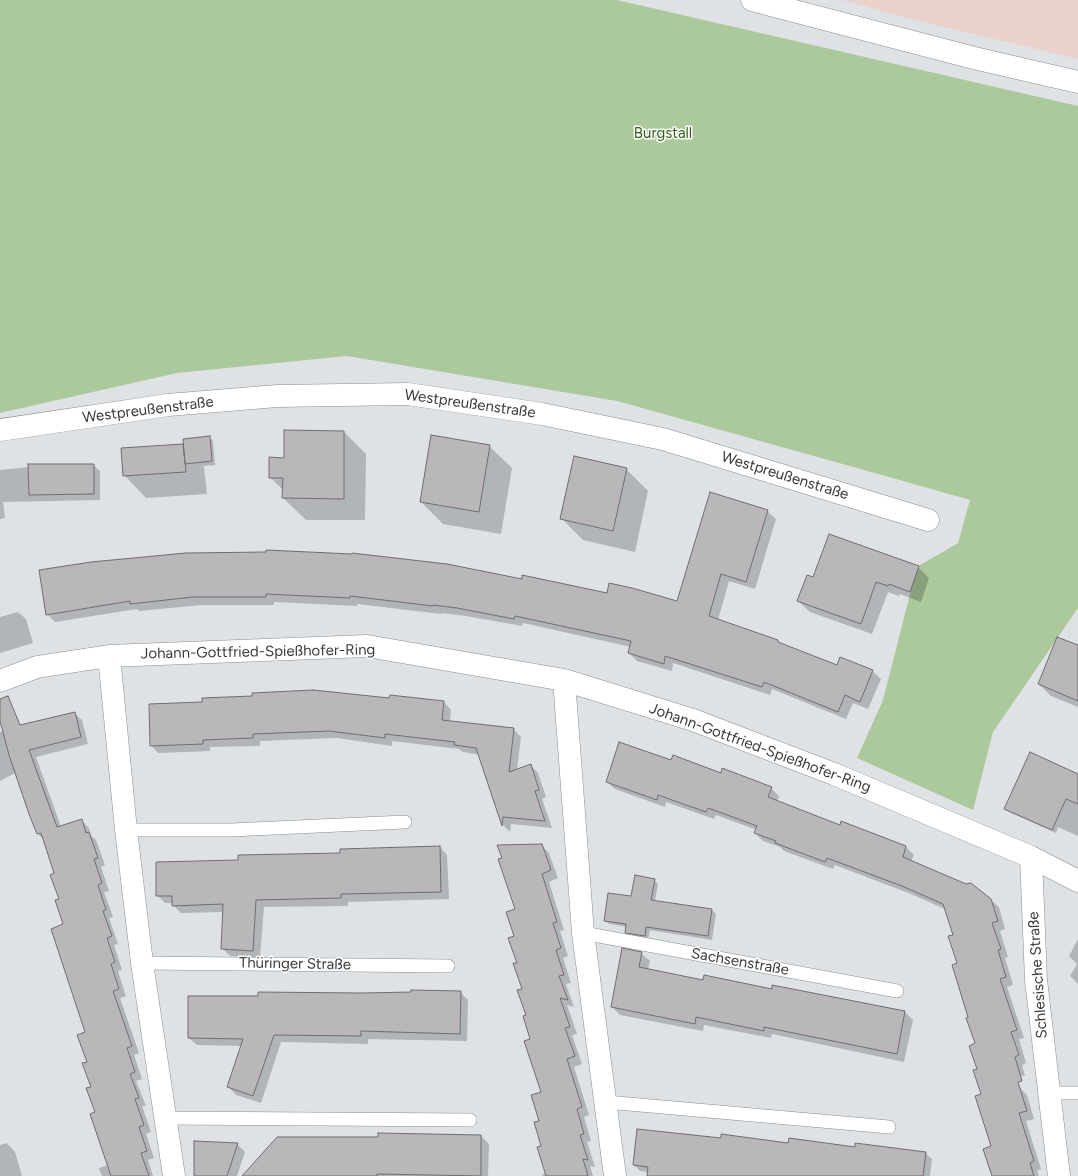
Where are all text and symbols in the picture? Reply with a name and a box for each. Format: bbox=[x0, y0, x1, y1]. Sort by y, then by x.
park label: Burgstall bbox=[634, 125, 692, 143]
street label: Westpreußenstraße bbox=[403, 386, 537, 422]
street label: Westpreußenstraße bbox=[81, 393, 215, 427]
street label: Westpreußenstraße bbox=[719, 448, 851, 504]
street label: Johann-Gottfried-Spießhofer-Ring bbox=[141, 641, 375, 663]
street label: Johann-Gottfried-Spießhofer-Ring bbox=[647, 699, 873, 797]
street label: Schlesische Straße bbox=[1025, 911, 1051, 1039]
street label: Sachsenstraße bbox=[690, 945, 790, 979]
street label: Thüringer Straße bbox=[239, 954, 351, 974]

